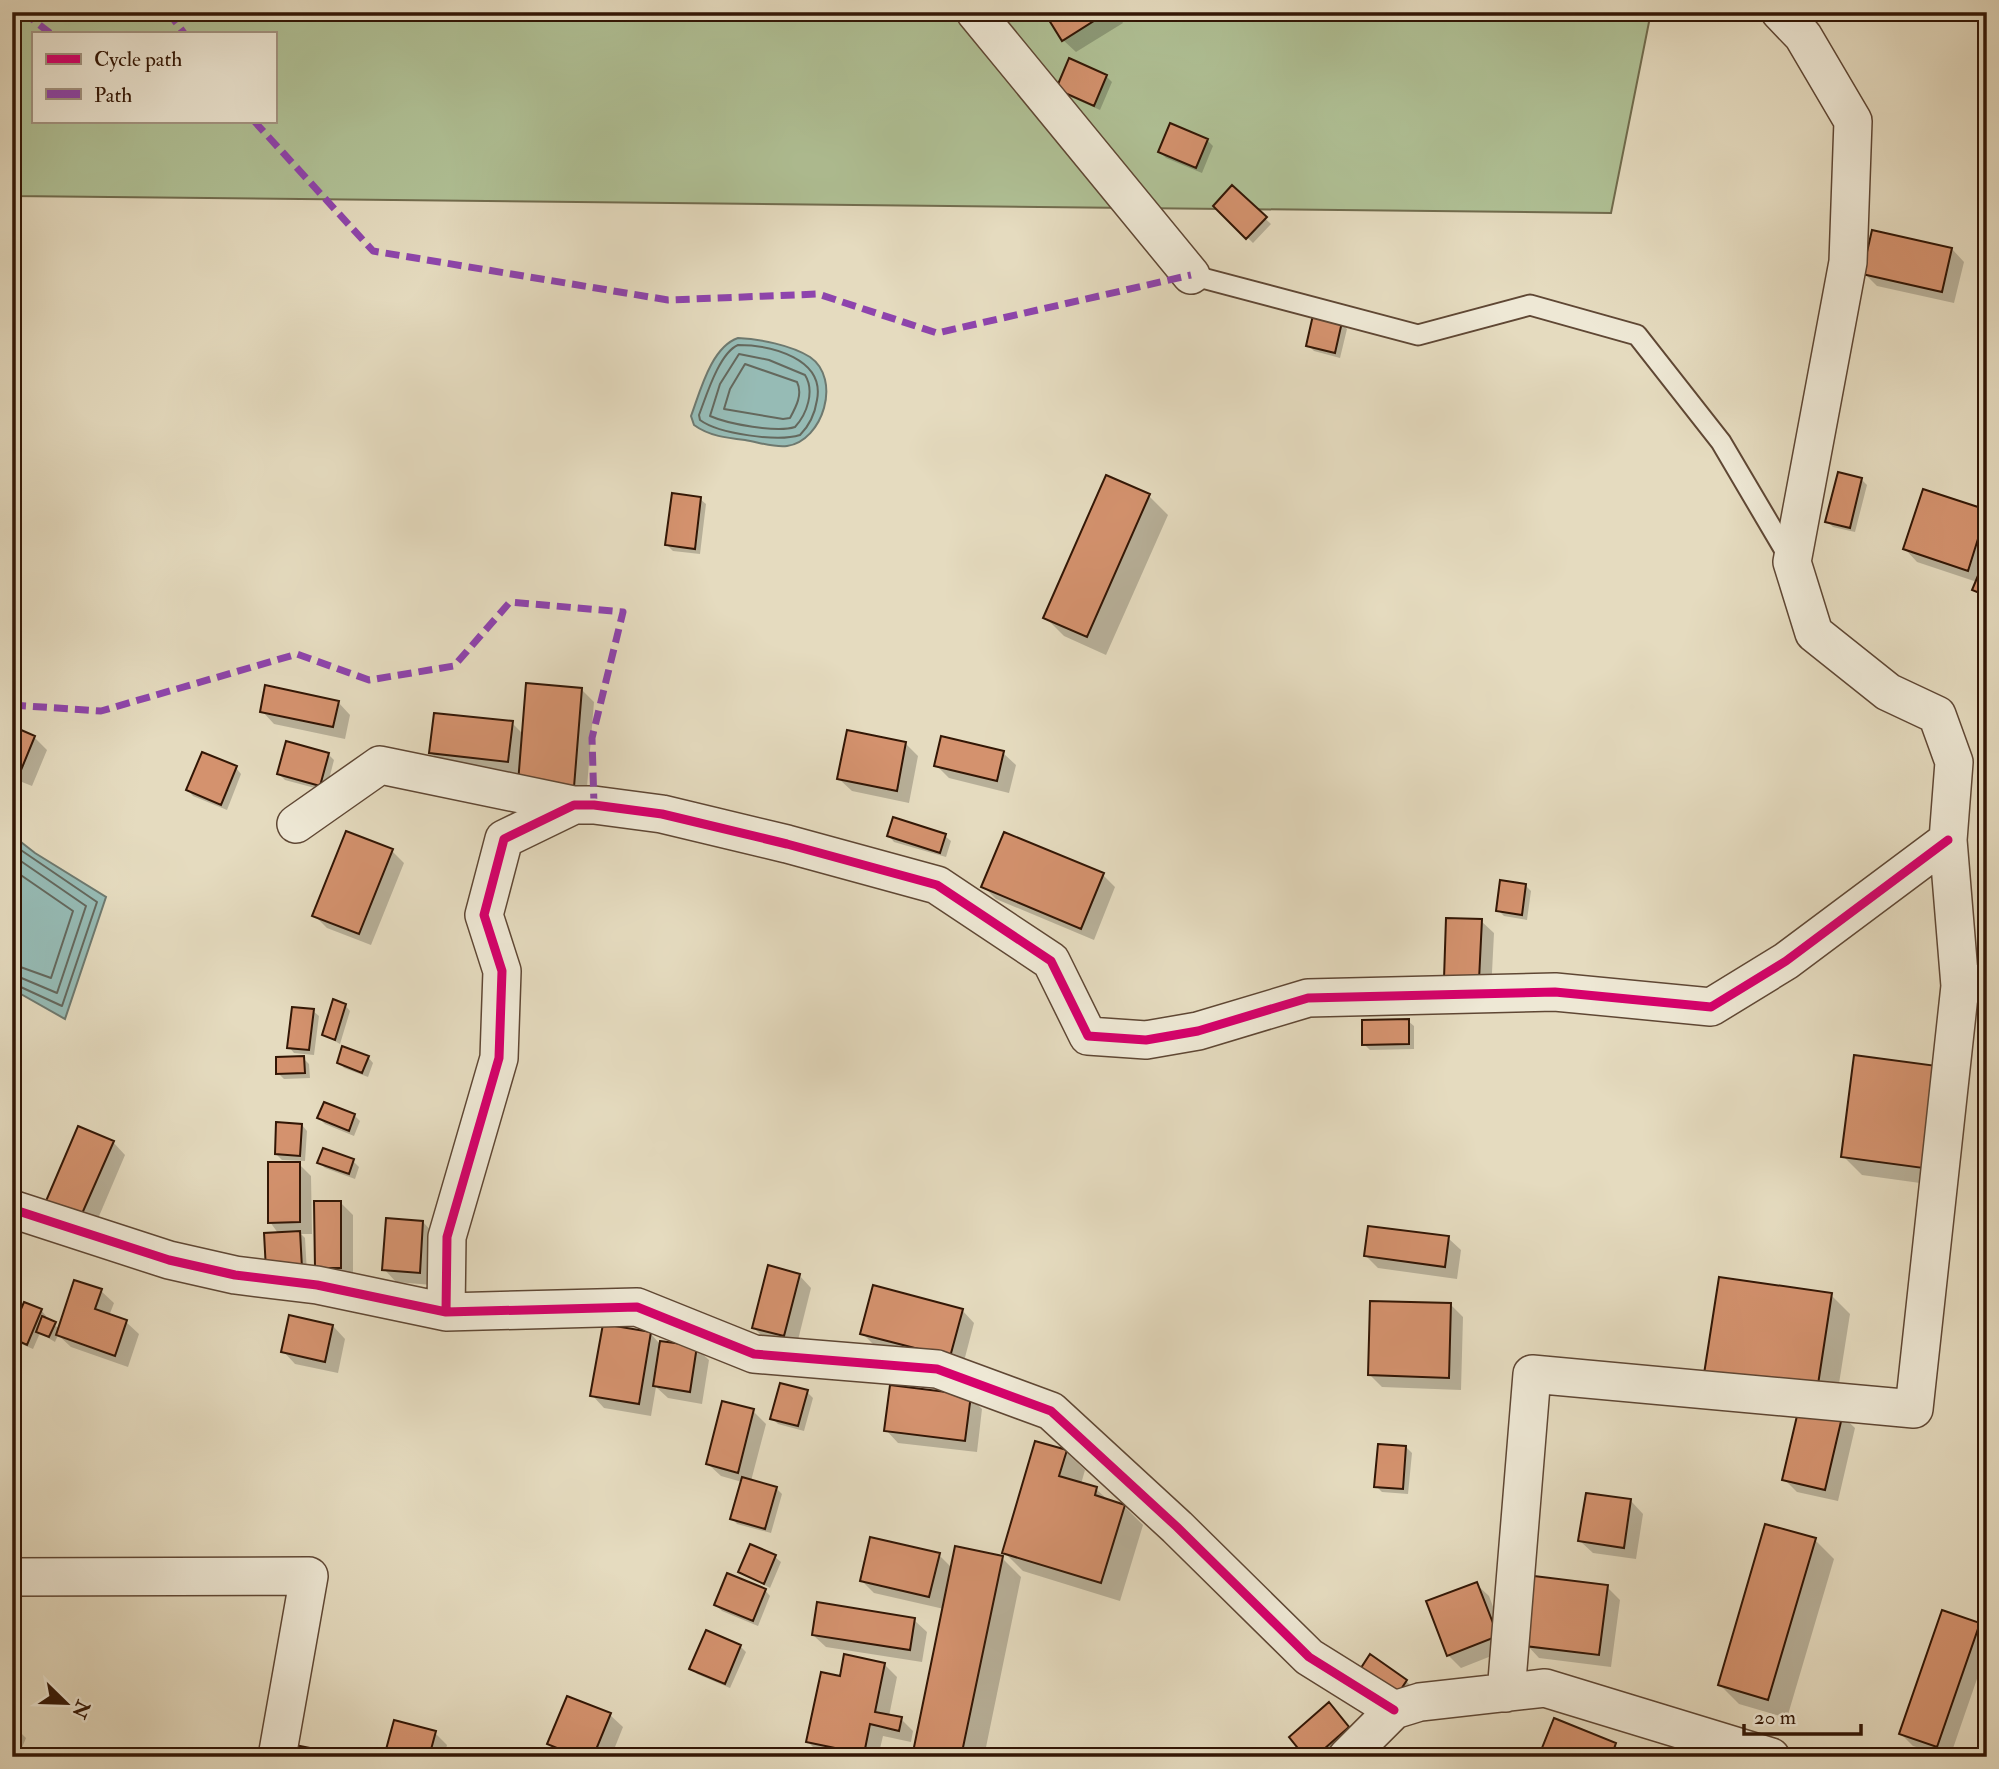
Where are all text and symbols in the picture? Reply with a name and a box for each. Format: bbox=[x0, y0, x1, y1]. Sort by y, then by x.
legend bbox=[32, 32, 276, 122]
text: Cycle path bbox=[94, 46, 182, 73]
text: Path bbox=[94, 82, 132, 109]
north arrow bbox=[32, 1668, 102, 1738]
scale bar bbox=[1744, 1692, 1861, 1736]
text: N bbox=[66, 1696, 95, 1723]
text: 20 m bbox=[1754, 1704, 1796, 1731]

